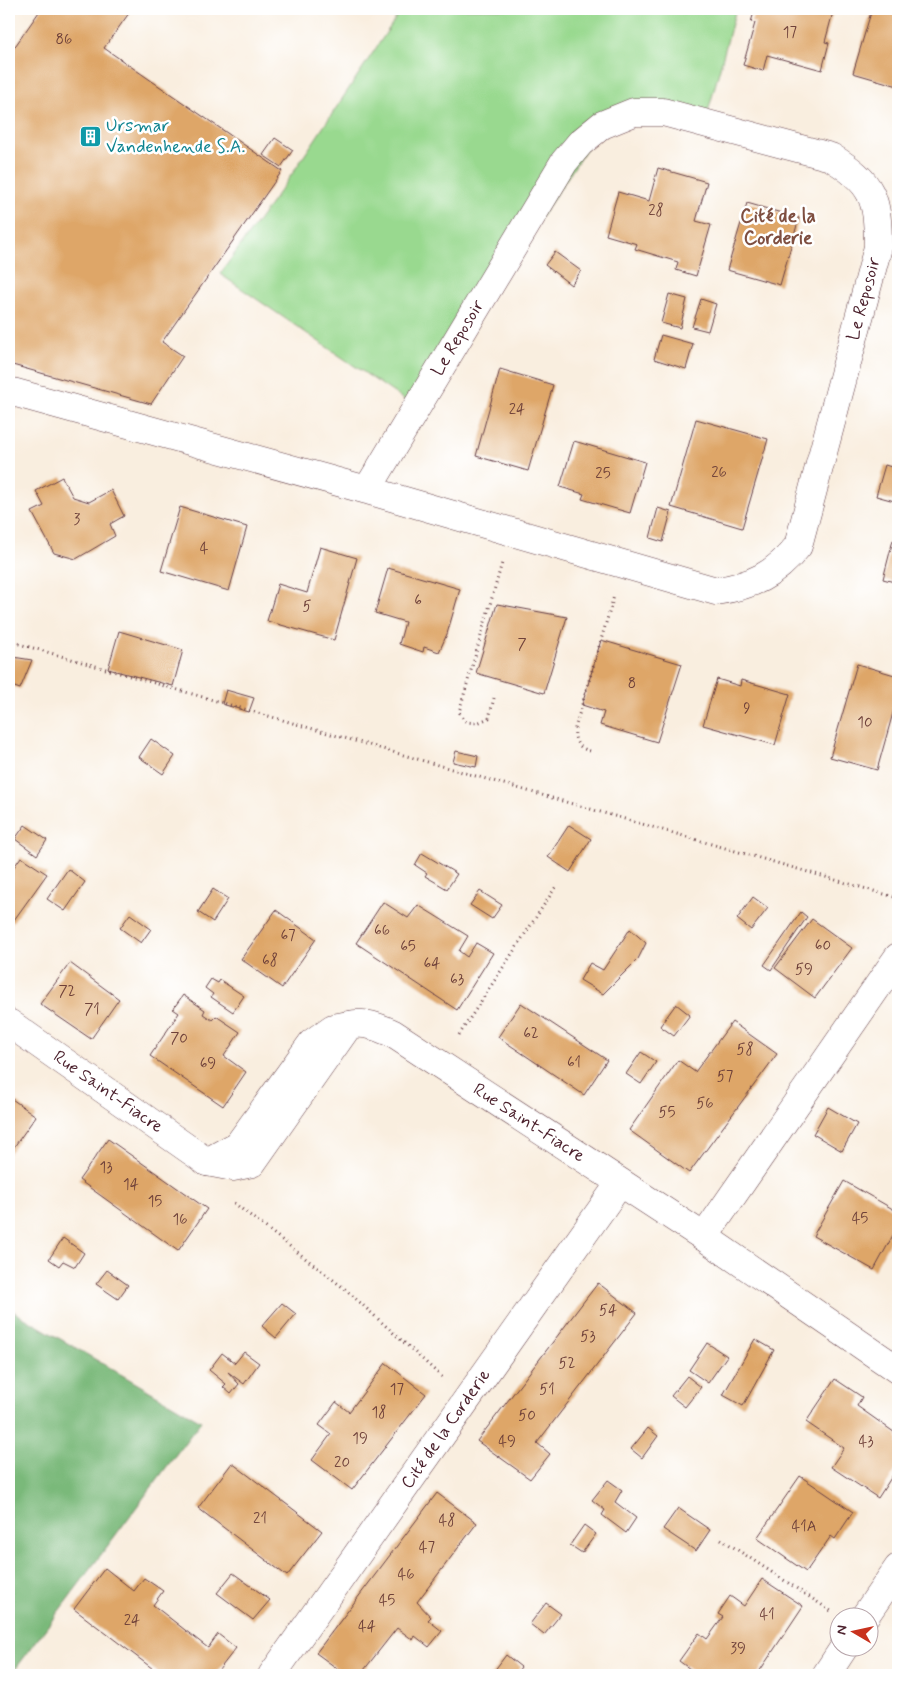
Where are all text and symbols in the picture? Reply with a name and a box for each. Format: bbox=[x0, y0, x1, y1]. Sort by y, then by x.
house number: 17 bbox=[783, 23, 798, 43]
house number: 86 bbox=[56, 30, 72, 50]
place label: Ursmar Vandenhende S.A. bbox=[106, 114, 245, 159]
building icon: Ursmar Vandenhende S.A. bbox=[78, 124, 102, 148]
house number: 28 bbox=[648, 201, 664, 221]
district label: Cité de la Corderie bbox=[740, 204, 816, 251]
street label: Le Reposoir bbox=[841, 254, 887, 343]
street label: Le Reposoir bbox=[426, 295, 490, 381]
house number: 24 bbox=[509, 400, 525, 420]
house number: 26 bbox=[711, 463, 727, 483]
house number: 25 bbox=[595, 464, 611, 484]
house number: 3 bbox=[74, 510, 81, 530]
house number: 4 bbox=[200, 539, 209, 559]
house number: 6 bbox=[414, 591, 422, 611]
house number: 5 bbox=[302, 597, 312, 617]
house number: 7 bbox=[517, 635, 527, 655]
house number: 8 bbox=[628, 674, 636, 694]
house number: 9 bbox=[743, 699, 751, 719]
house number: 10 bbox=[857, 713, 873, 733]
house number: 66 bbox=[374, 921, 390, 941]
house number: 67 bbox=[280, 926, 296, 946]
house number: 60 bbox=[815, 936, 831, 956]
house number: 65 bbox=[400, 937, 416, 957]
house number: 68 bbox=[262, 951, 278, 971]
house number: 64 bbox=[424, 954, 440, 974]
house number: 59 bbox=[795, 960, 813, 980]
house number: 63 bbox=[450, 970, 464, 990]
house number: 72 bbox=[58, 982, 76, 1002]
house number: 71 bbox=[84, 1000, 100, 1020]
house number: 62 bbox=[523, 1024, 539, 1044]
house number: 70 bbox=[170, 1029, 188, 1049]
house number: 58 bbox=[736, 1040, 754, 1060]
street label: Rue Saint-Fiacre bbox=[48, 1045, 168, 1139]
house number: 61 bbox=[567, 1053, 581, 1073]
house number: 69 bbox=[200, 1054, 216, 1074]
house number: 57 bbox=[717, 1067, 734, 1087]
street label: Rue Saint-Fiacre bbox=[468, 1078, 590, 1168]
house number: 56 bbox=[696, 1094, 714, 1114]
house number: 55 bbox=[659, 1103, 676, 1123]
house number: 13 bbox=[99, 1158, 113, 1178]
house number: 14 bbox=[123, 1175, 139, 1195]
house number: 15 bbox=[148, 1192, 162, 1212]
house number: 45 bbox=[852, 1209, 868, 1229]
house number: 16 bbox=[172, 1210, 188, 1230]
house number: 54 bbox=[599, 1301, 617, 1321]
house number: 53 bbox=[580, 1327, 596, 1347]
house number: 52 bbox=[559, 1354, 576, 1374]
street label: Cité de la Corderie bbox=[396, 1364, 496, 1494]
house number: 17 bbox=[390, 1380, 405, 1400]
house number: 51 bbox=[539, 1380, 555, 1400]
house number: 18 bbox=[372, 1403, 386, 1423]
house number: 50 bbox=[518, 1406, 536, 1426]
house number: 19 bbox=[352, 1429, 368, 1449]
house number: 49 bbox=[498, 1432, 516, 1452]
house number: 43 bbox=[858, 1432, 874, 1452]
house number: 20 bbox=[334, 1453, 350, 1473]
house number: 21 bbox=[253, 1509, 267, 1529]
house number: 48 bbox=[439, 1511, 455, 1531]
house number: 41A bbox=[792, 1517, 817, 1537]
house number: 47 bbox=[419, 1538, 436, 1558]
house number: 46 bbox=[397, 1565, 415, 1585]
house number: 45 bbox=[379, 1591, 395, 1611]
house number: 41 bbox=[759, 1605, 775, 1625]
north arrow bbox=[830, 1606, 880, 1656]
house number: 24 bbox=[124, 1611, 140, 1631]
house number: 44 bbox=[358, 1617, 376, 1637]
text: N bbox=[833, 1624, 852, 1636]
house number: 39 bbox=[730, 1639, 746, 1659]

